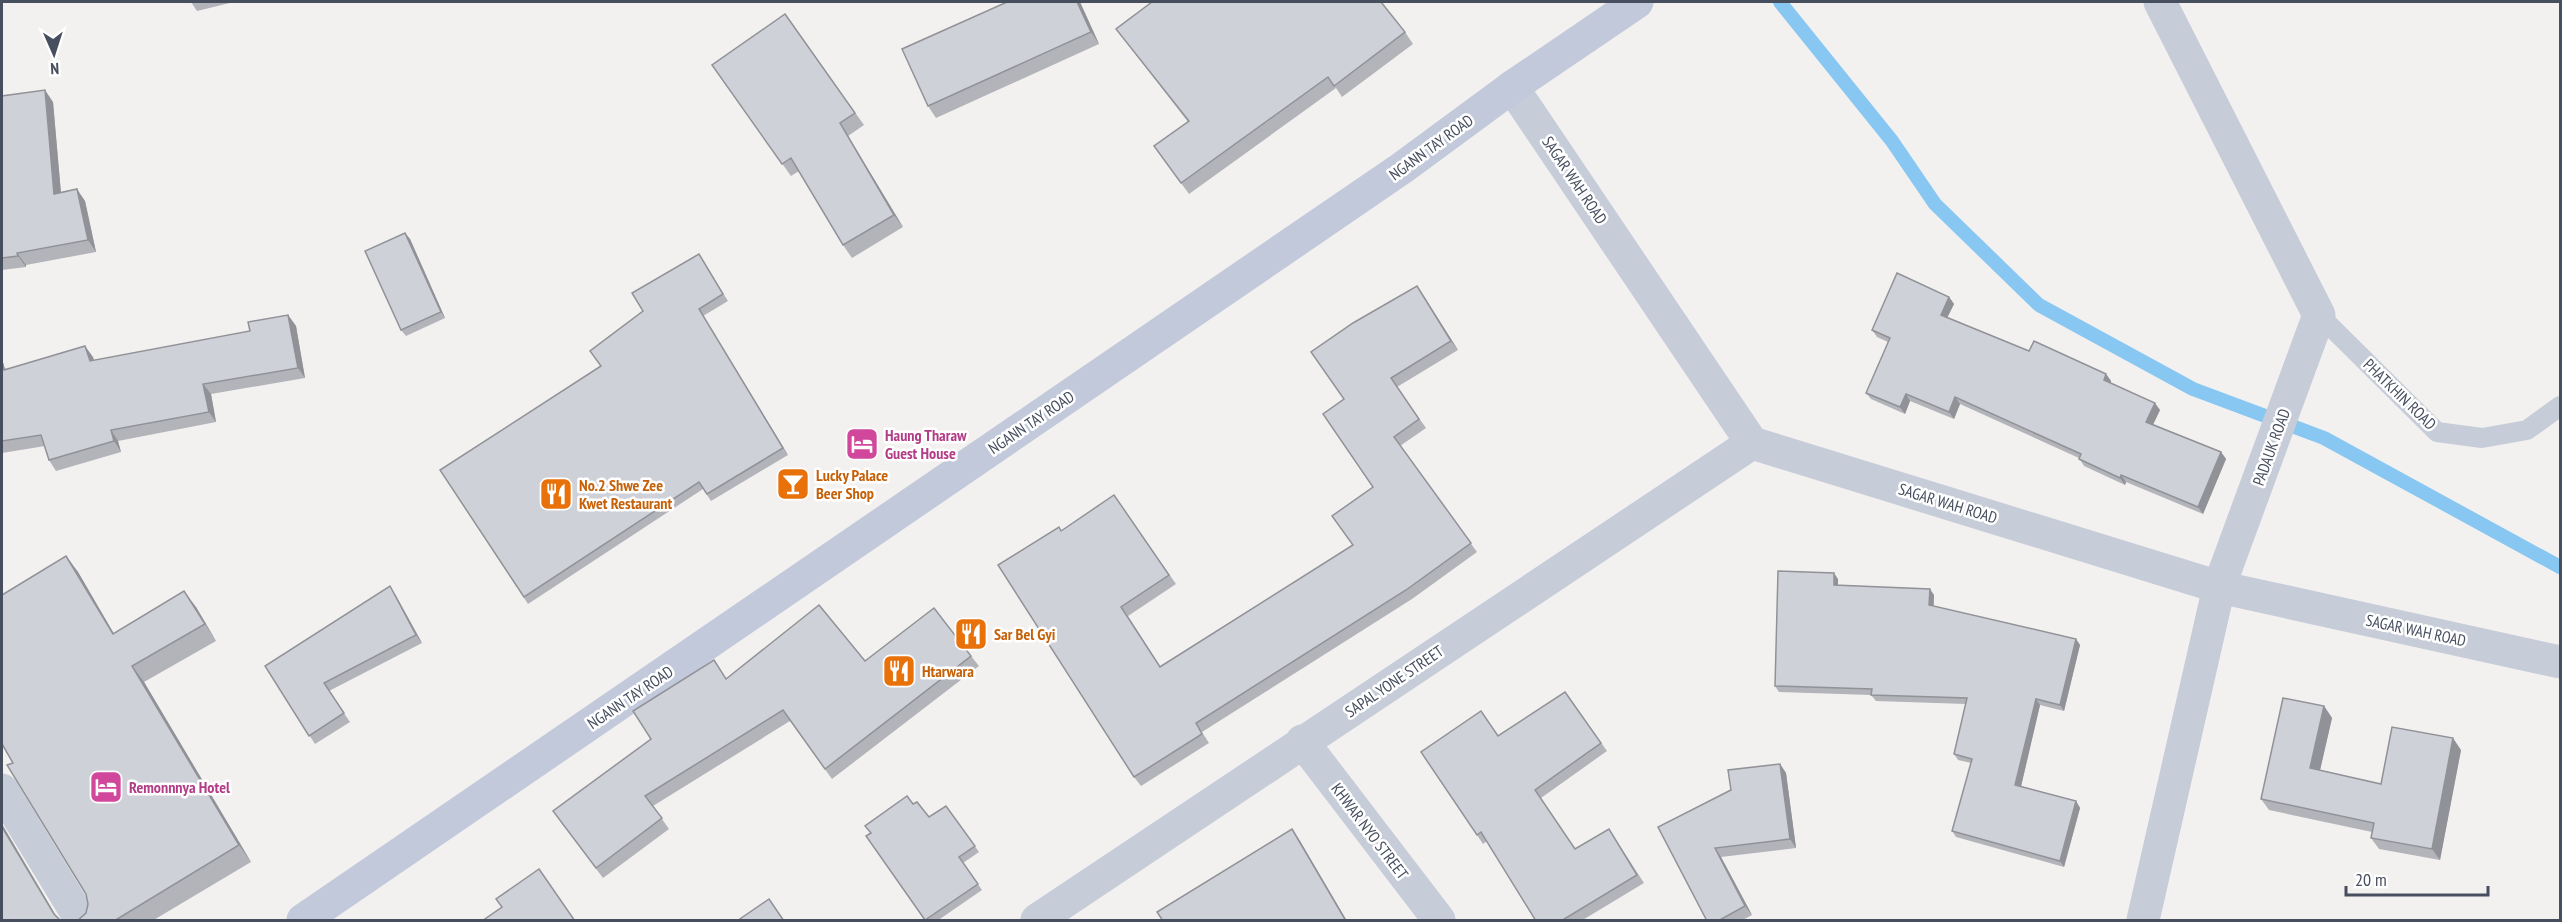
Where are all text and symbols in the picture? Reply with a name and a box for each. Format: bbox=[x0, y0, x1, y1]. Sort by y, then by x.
north arrow bbox=[24, 24, 84, 84]
text: N bbox=[50, 59, 60, 79]
street label: NGANN TAY ROAD bbox=[1385, 110, 1477, 184]
street label: SAGAR WAH ROAD bbox=[1538, 132, 1612, 228]
street label: PHATKHIN ROAD bbox=[2359, 354, 2441, 434]
street label: NGANN TAY ROAD bbox=[984, 386, 1078, 458]
street label: PADAUK ROAD bbox=[2248, 406, 2294, 488]
place label: Haung Tharaw Guest House bbox=[885, 425, 967, 463]
hotel icon: Haung Tharaw Guest House bbox=[844, 426, 880, 462]
place label: Lucky Palace Beer Shop bbox=[816, 465, 888, 503]
bar icon: Lucky Palace Beer Shop bbox=[775, 466, 811, 502]
place label: No.2 Shwe Zee Kwet Restaurant bbox=[579, 475, 673, 513]
restaurant icon: No.2 Shwe Zee Kwet Restaurant bbox=[538, 476, 574, 512]
street label: SAGAR WAH ROAD bbox=[1896, 479, 2000, 527]
street label: SAGAR WAH ROAD bbox=[2364, 610, 2468, 650]
restaurant icon: Sar Bel Gyi bbox=[953, 616, 989, 652]
place label: Sar Bel Gyi bbox=[994, 624, 1056, 644]
street label: SAPAL YONE STREET bbox=[1341, 641, 1447, 721]
restaurant icon: Htarwara bbox=[881, 653, 917, 689]
street label: NGANN TAY ROAD bbox=[583, 661, 677, 733]
place label: Htarwara bbox=[922, 661, 974, 681]
hotel icon: Remonnnya Hotel bbox=[88, 769, 124, 805]
place label: Remonnnya Hotel bbox=[129, 777, 230, 797]
street label: KHWAR NYO STREET bbox=[1327, 779, 1413, 883]
scale bar bbox=[2346, 859, 2488, 897]
text: 20 m bbox=[2355, 868, 2387, 891]

